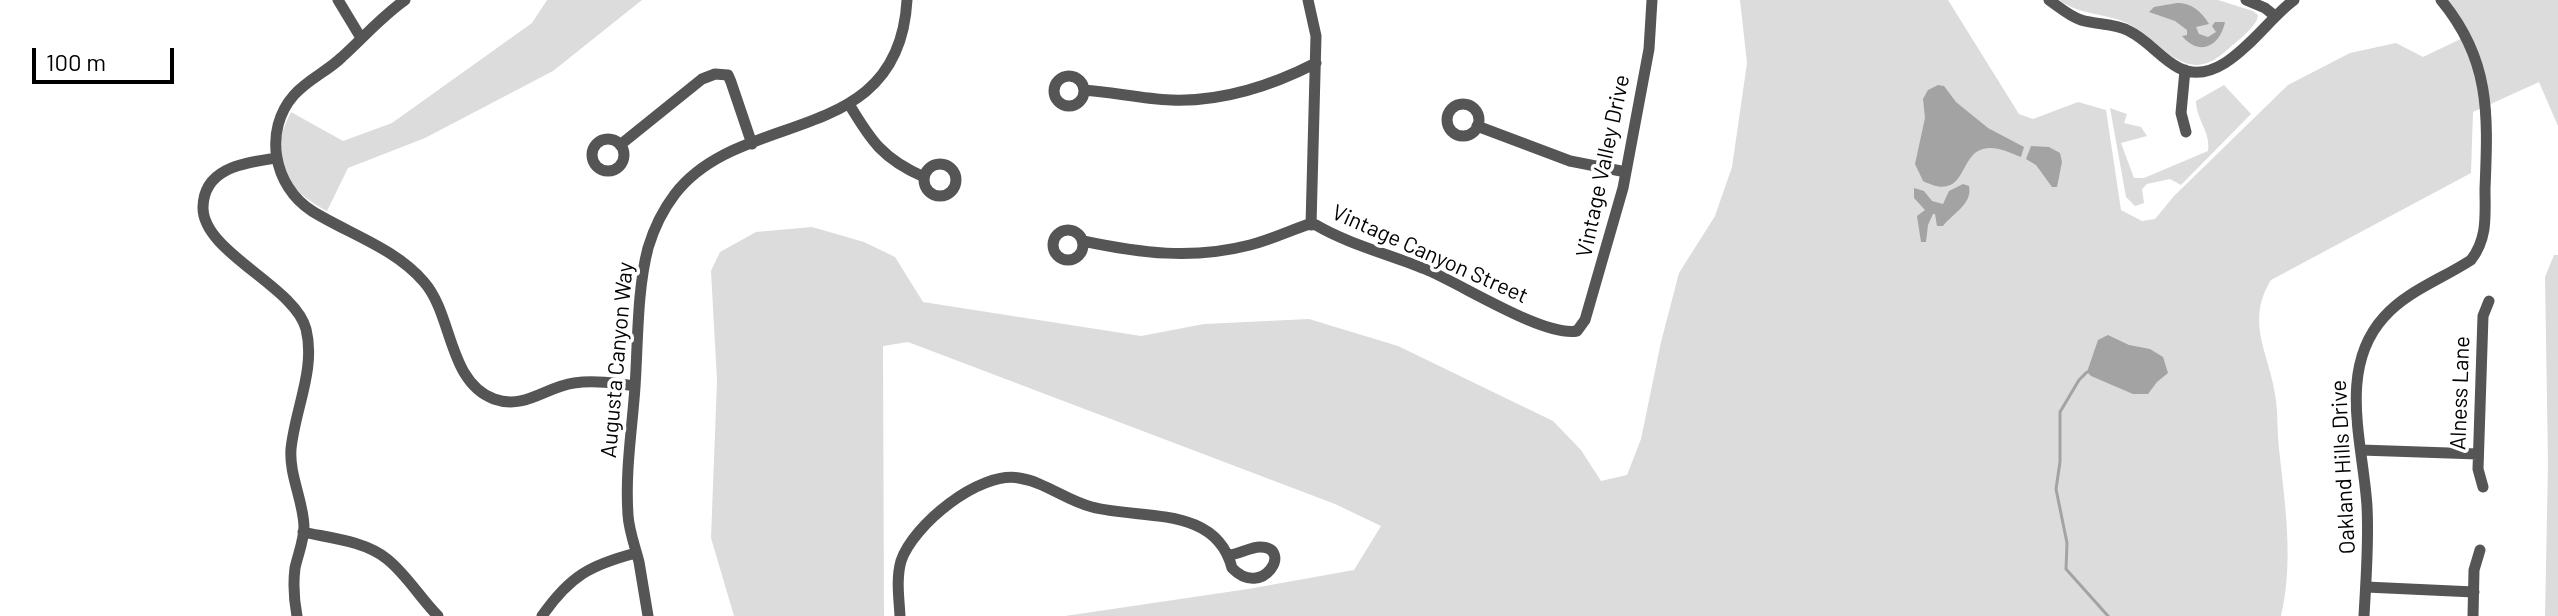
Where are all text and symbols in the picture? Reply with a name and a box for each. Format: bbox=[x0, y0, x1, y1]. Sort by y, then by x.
scale bar bbox=[36, 32, 178, 82]
text: 100 m bbox=[46, 47, 106, 76]
street label: Vintage Valley Drive bbox=[1571, 72, 1635, 260]
street label: Vintage Canyon Street bbox=[1328, 199, 1532, 309]
street label: Augusta Canyon Way bbox=[595, 261, 639, 459]
street label: Alness Lane bbox=[2445, 336, 2475, 450]
street label: Oakland Hills Drive bbox=[2325, 379, 2361, 555]

